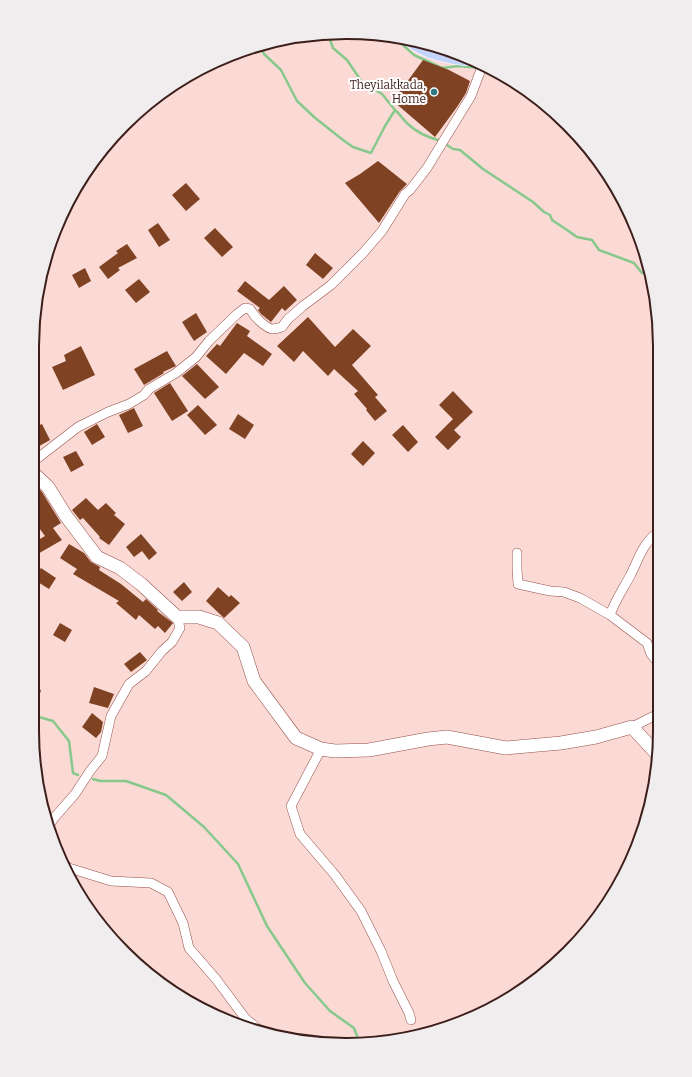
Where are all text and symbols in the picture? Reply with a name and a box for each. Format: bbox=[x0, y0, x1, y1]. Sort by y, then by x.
place label: Theyilakkada, Home bbox=[350, 78, 426, 106]
marker: Theyilakkada, Home bbox=[429, 87, 439, 97]

